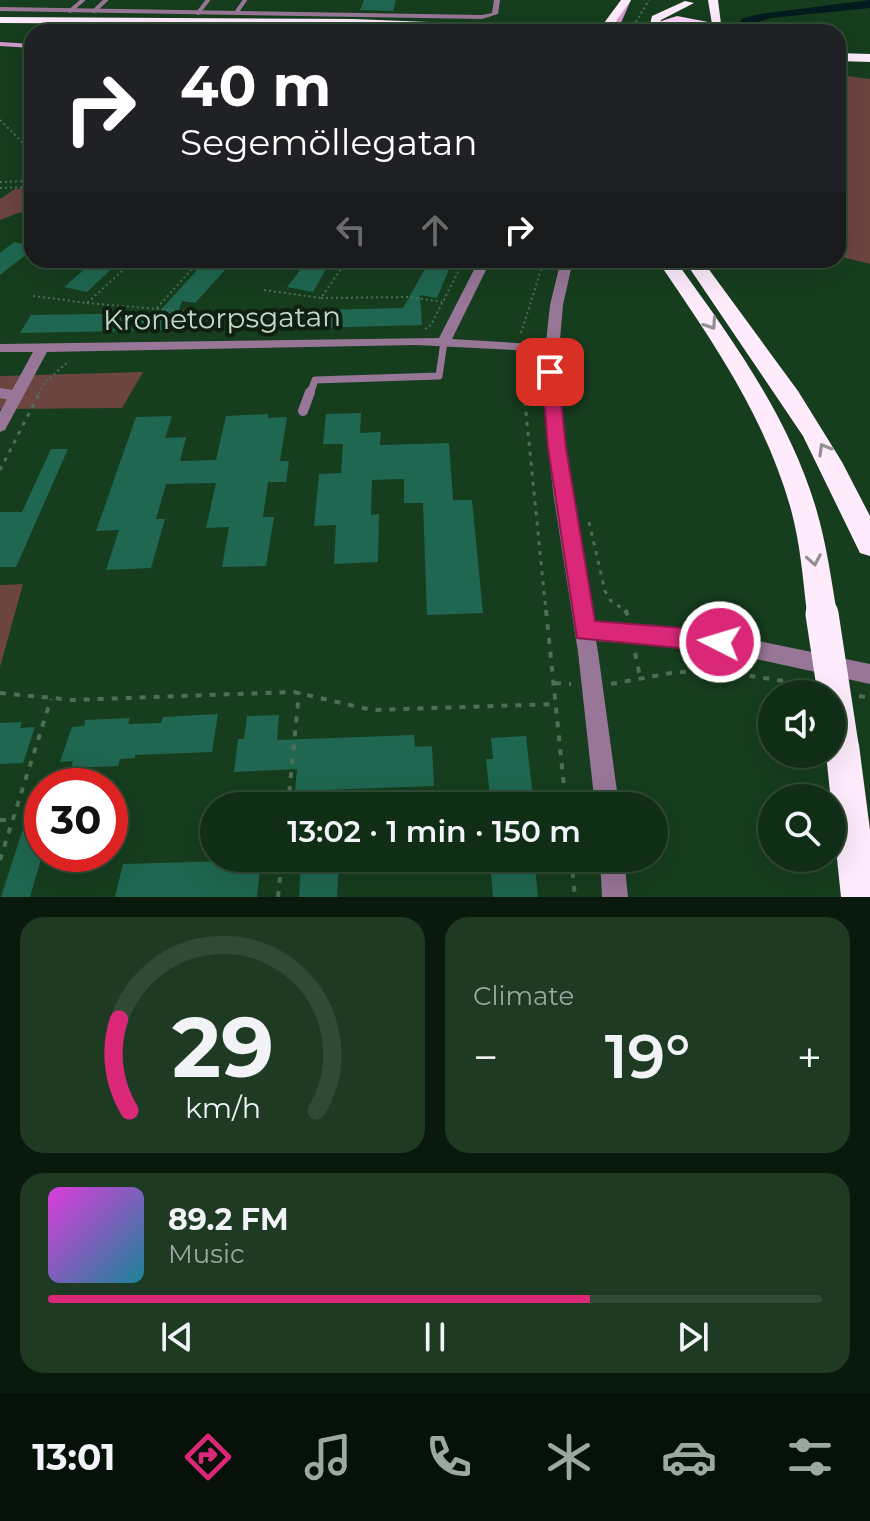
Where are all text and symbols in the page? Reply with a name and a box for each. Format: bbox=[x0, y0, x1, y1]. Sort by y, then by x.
text: 40 m bbox=[180, 52, 331, 120]
icon: right bbox=[48, 56, 152, 160]
text: Segemöllegatan bbox=[180, 120, 478, 164]
icon: left bbox=[329, 208, 373, 252]
icon: ahead bbox=[413, 208, 457, 252]
icon: right bbox=[497, 208, 541, 252]
street label: Kronetorpsgatan bbox=[103, 299, 341, 337]
one-way arrow bbox=[701, 315, 716, 330]
pin bbox=[516, 338, 584, 406]
icon: arrive bbox=[528, 350, 572, 394]
one-way arrow bbox=[818, 443, 834, 458]
one-way arrow bbox=[805, 553, 822, 567]
position arrow bbox=[678, 600, 762, 684]
map controls bbox=[758, 680, 846, 872]
button: sound bbox=[758, 680, 846, 768]
speed limit sign: 30 bbox=[24, 768, 128, 872]
button: search bbox=[758, 784, 846, 872]
text: 13:02 · 1 min · 150 m bbox=[287, 813, 581, 850]
text: Climate bbox=[473, 980, 574, 1012]
text: 29 bbox=[171, 996, 274, 1098]
text: 19° bbox=[605, 1020, 690, 1093]
text: − bbox=[473, 1030, 498, 1084]
text: + bbox=[797, 1030, 822, 1084]
text: km/h bbox=[184, 1090, 261, 1125]
text: 89.2 FM bbox=[168, 1201, 289, 1238]
text: Music bbox=[168, 1238, 245, 1270]
icon: previous bbox=[155, 1315, 199, 1359]
icon: pause bbox=[413, 1315, 457, 1359]
icon: next bbox=[671, 1315, 715, 1359]
icon: directions bbox=[180, 1429, 236, 1485]
icon: music bbox=[300, 1429, 356, 1485]
icon: phone bbox=[421, 1429, 477, 1485]
icon: climate bbox=[541, 1429, 597, 1485]
icon: car bbox=[661, 1429, 717, 1485]
icon: filters bbox=[782, 1429, 838, 1485]
text: 13:01 bbox=[32, 1435, 115, 1479]

